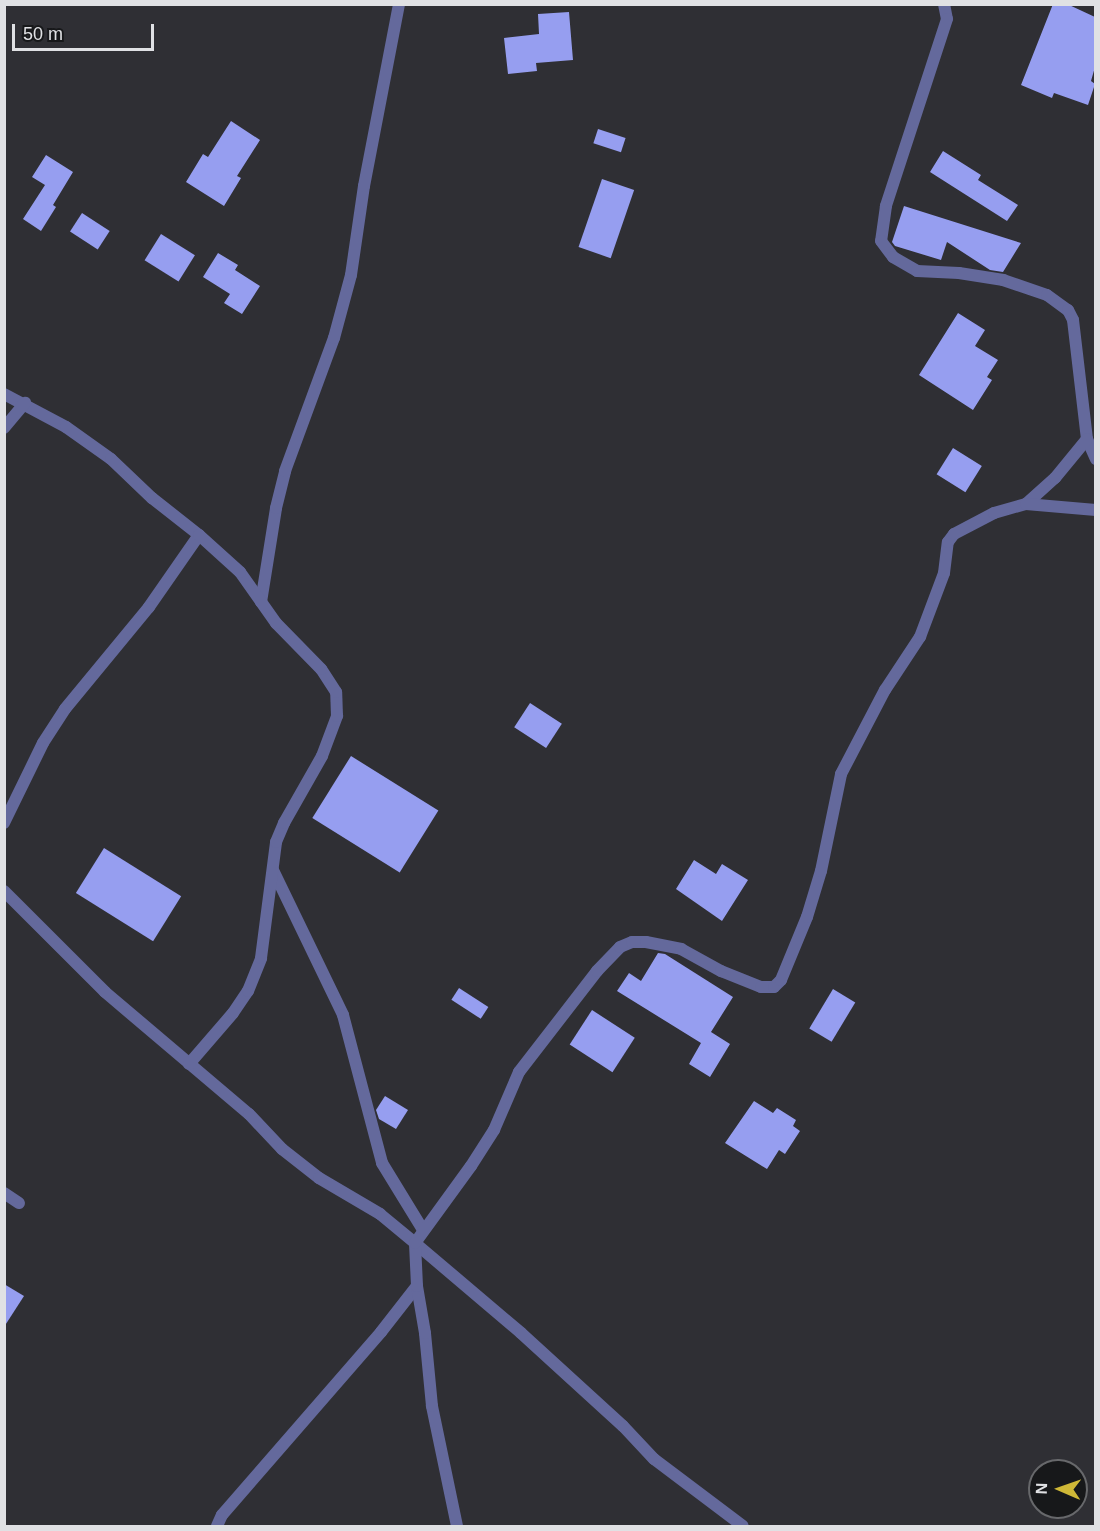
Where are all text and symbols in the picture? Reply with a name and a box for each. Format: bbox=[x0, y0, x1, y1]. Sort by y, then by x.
scale bar bbox=[15, 12, 158, 50]
text: 50 m bbox=[23, 24, 63, 44]
north arrow bbox=[1028, 1459, 1088, 1519]
text: N bbox=[1033, 1482, 1050, 1494]

